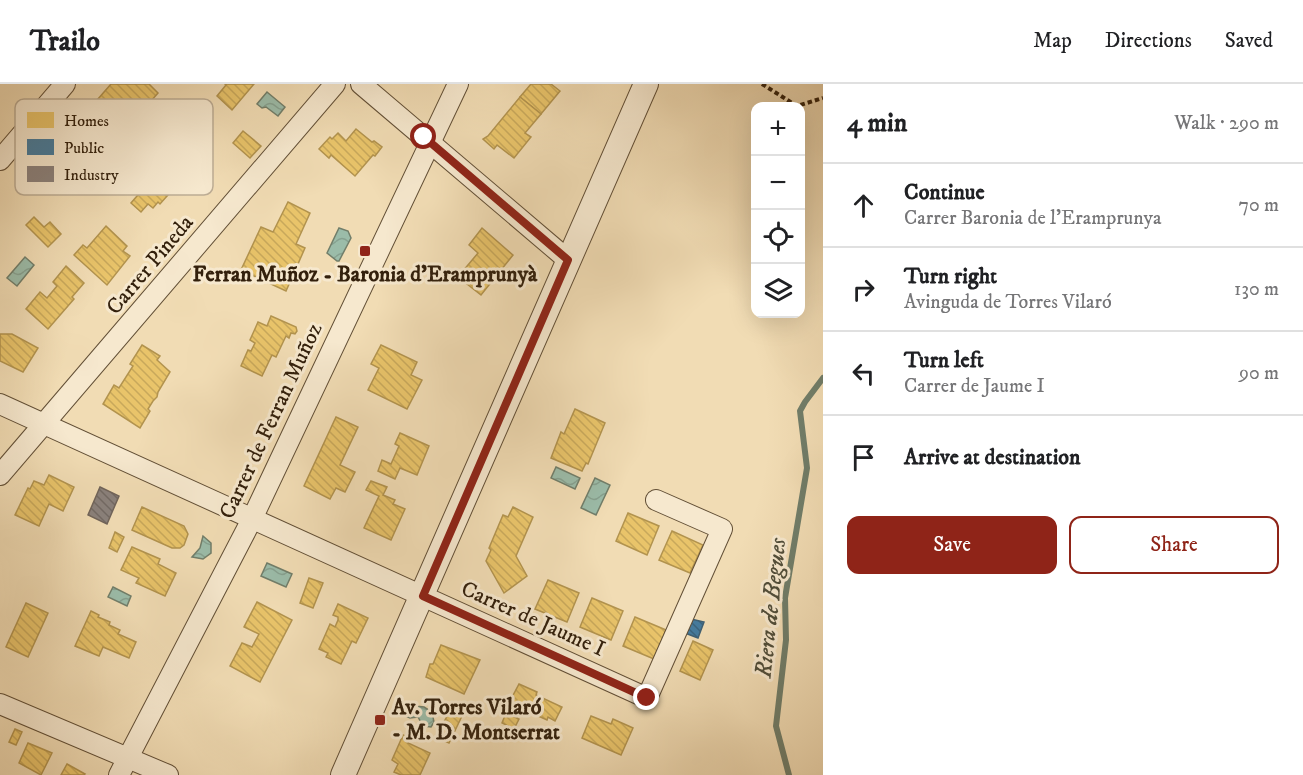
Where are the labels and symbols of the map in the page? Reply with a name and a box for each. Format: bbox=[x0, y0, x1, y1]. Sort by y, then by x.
legend bbox=[15, 99, 213, 195]
text: Homes bbox=[64, 111, 109, 131]
route start bbox=[410, 123, 436, 149]
text: Public bbox=[64, 138, 104, 158]
text: Industry bbox=[64, 165, 119, 185]
street label: Carrer Pineda bbox=[101, 209, 200, 320]
marker: Ferran Muñoz - Baronia d'Eramprunyà bbox=[358, 244, 372, 258]
place label: Ferran Muñoz - Baronia d'Eramprunyà bbox=[193, 261, 538, 288]
street label: Carrer de Ferran Muñoz bbox=[214, 318, 328, 523]
water label: Riera de Begues bbox=[749, 536, 793, 680]
street label: Carrer de Jaume I bbox=[457, 575, 609, 663]
route end bbox=[633, 684, 659, 710]
place label: Av. Torres Vilaró - M. D. Montserrat bbox=[391, 694, 560, 746]
marker: Av. Torres Vilaró - M. D. Montserrat bbox=[373, 713, 387, 727]

